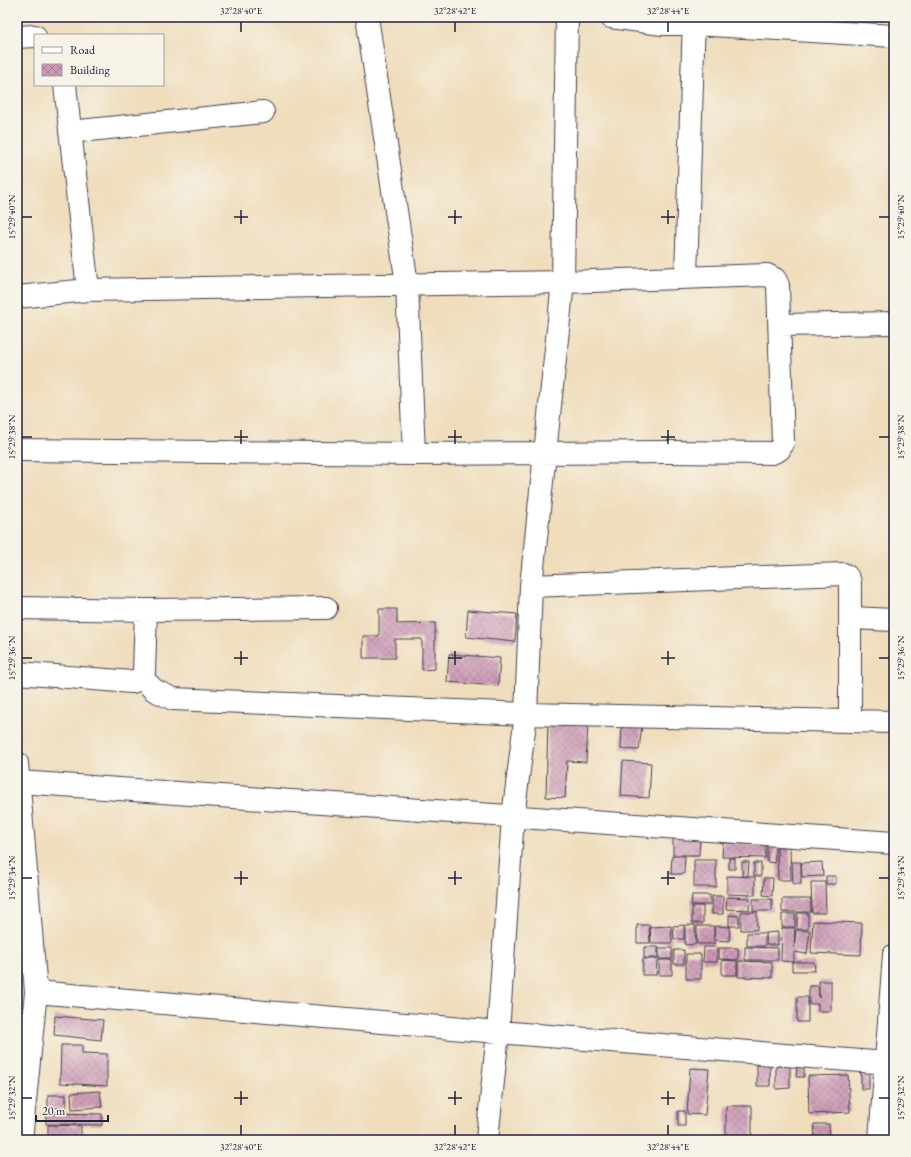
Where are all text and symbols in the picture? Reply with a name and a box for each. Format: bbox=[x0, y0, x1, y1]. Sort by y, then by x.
text: 32°28'40"E bbox=[220, 4, 263, 17]
text: 32°28'42"E bbox=[434, 4, 477, 17]
text: 32°28'44"E bbox=[647, 4, 690, 17]
legend bbox=[34, 34, 164, 86]
text: Road bbox=[70, 42, 96, 58]
text: Building bbox=[70, 62, 111, 78]
text: 15°29'40"N bbox=[5, 194, 18, 239]
text: 15°29'40"N bbox=[894, 194, 907, 239]
text: 15°29'38"N bbox=[5, 414, 18, 459]
text: 15°29'38"N bbox=[894, 414, 907, 459]
text: 15°29'36"N bbox=[5, 635, 18, 680]
text: 15°29'36"N bbox=[894, 635, 907, 680]
text: 15°29'34"N bbox=[5, 855, 18, 900]
text: 15°29'34"N bbox=[894, 855, 907, 900]
text: 15°29'32"N bbox=[5, 1075, 18, 1120]
text: 15°29'32"N bbox=[894, 1075, 907, 1120]
scale bar bbox=[36, 1097, 108, 1123]
text: 20 m bbox=[42, 1103, 66, 1119]
text: 32°28'40"E bbox=[220, 1140, 263, 1153]
text: 32°28'42"E bbox=[434, 1140, 477, 1153]
text: 32°28'44"E bbox=[647, 1140, 690, 1153]

